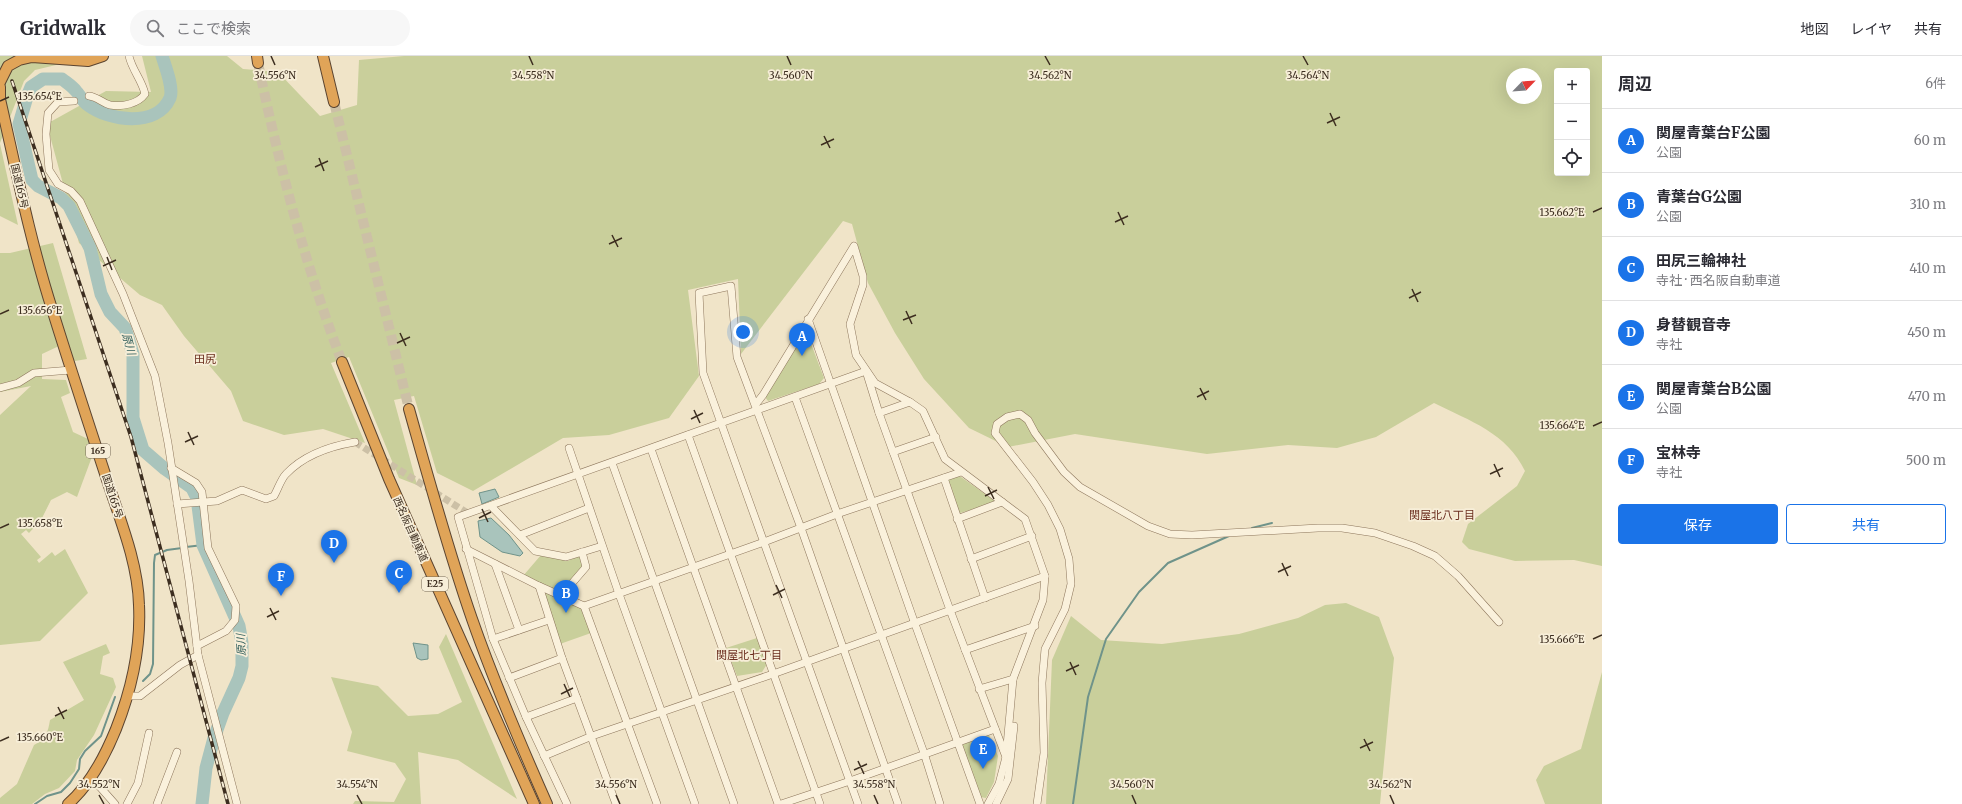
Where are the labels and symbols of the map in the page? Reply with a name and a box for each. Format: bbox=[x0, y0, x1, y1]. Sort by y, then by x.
north arrow bbox=[1506, 68, 1542, 104]
text: 34.556°N bbox=[254, 69, 296, 82]
text: 34.558°N bbox=[512, 69, 555, 82]
text: 34.560°N bbox=[769, 69, 813, 82]
text: 34.562°N bbox=[1029, 69, 1072, 82]
text: 34.564°N bbox=[1287, 69, 1329, 82]
text: 135.654°E bbox=[18, 90, 63, 103]
street label: 国道165号 bbox=[8, 162, 31, 210]
text: 135.662°E bbox=[1540, 206, 1585, 219]
text: 135.656°E bbox=[18, 304, 63, 317]
your location bbox=[733, 322, 753, 342]
pin: A bbox=[789, 323, 815, 356]
water label: 原川 bbox=[119, 332, 139, 357]
district label: 田尻 bbox=[194, 352, 216, 366]
text: 135.664°E bbox=[1540, 419, 1585, 432]
road number: 165 bbox=[86, 444, 110, 458]
street label: 国道165号 bbox=[99, 472, 126, 520]
street label: 西名阪自動車道 bbox=[390, 495, 431, 564]
district label: 関屋北八丁目 bbox=[1409, 508, 1475, 522]
text: 135.658°E bbox=[18, 517, 63, 530]
pin: D bbox=[321, 530, 347, 563]
pin: C bbox=[386, 560, 412, 593]
pin: F bbox=[268, 563, 294, 596]
road number: E25 bbox=[422, 577, 448, 591]
pin: B bbox=[553, 580, 579, 613]
water label: 原川 bbox=[233, 633, 249, 656]
text: 135.666°E bbox=[1540, 633, 1585, 646]
district label: 関屋北七丁目 bbox=[716, 648, 782, 662]
text: 135.660°E bbox=[17, 731, 64, 744]
pin: E bbox=[970, 736, 996, 769]
text: 34.552°N bbox=[78, 778, 120, 791]
text: 34.554°N bbox=[336, 778, 378, 791]
text: 34.556°N bbox=[595, 778, 637, 791]
text: 34.558°N bbox=[853, 778, 896, 791]
text: 34.560°N bbox=[1110, 778, 1154, 791]
text: 34.562°N bbox=[1369, 778, 1412, 791]

